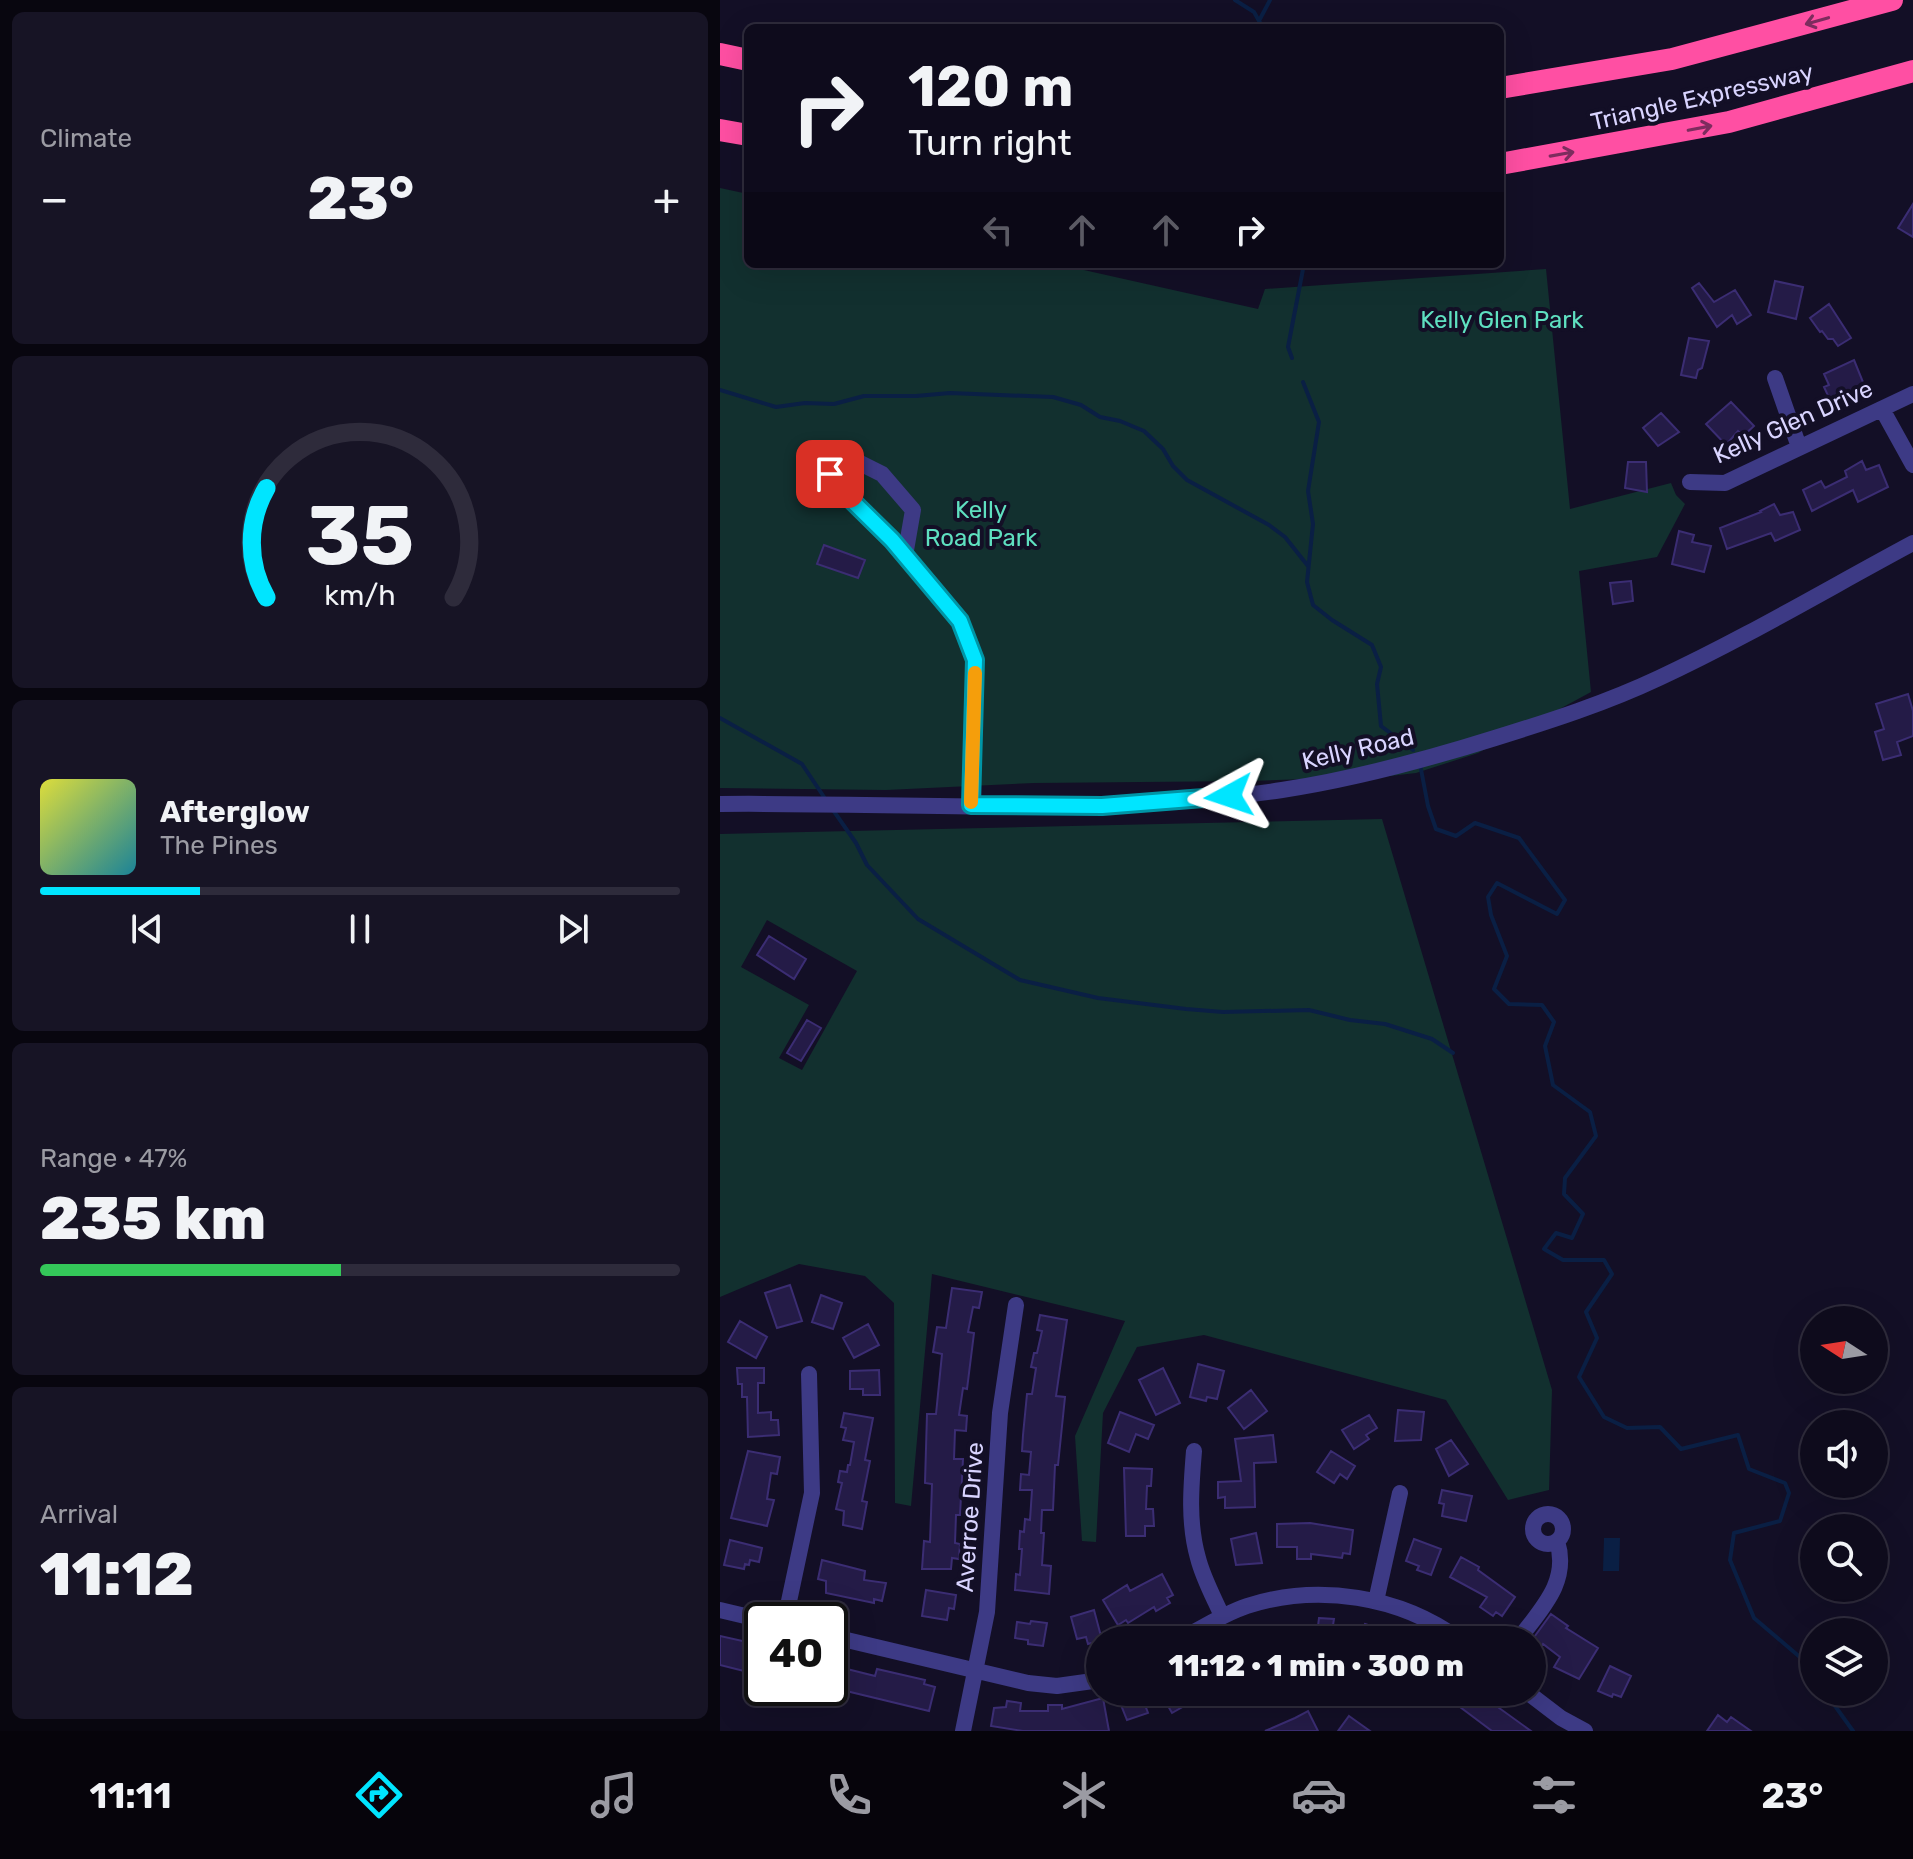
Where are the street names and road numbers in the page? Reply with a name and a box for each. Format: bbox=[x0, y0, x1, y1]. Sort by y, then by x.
street label: Triangle Expressway bbox=[1588, 58, 1816, 136]
street label: Kelly Glen Drive bbox=[1709, 374, 1877, 470]
street label: Kelly Road bbox=[1299, 723, 1417, 775]
street label: Averroe Drive bbox=[951, 1441, 989, 1593]

